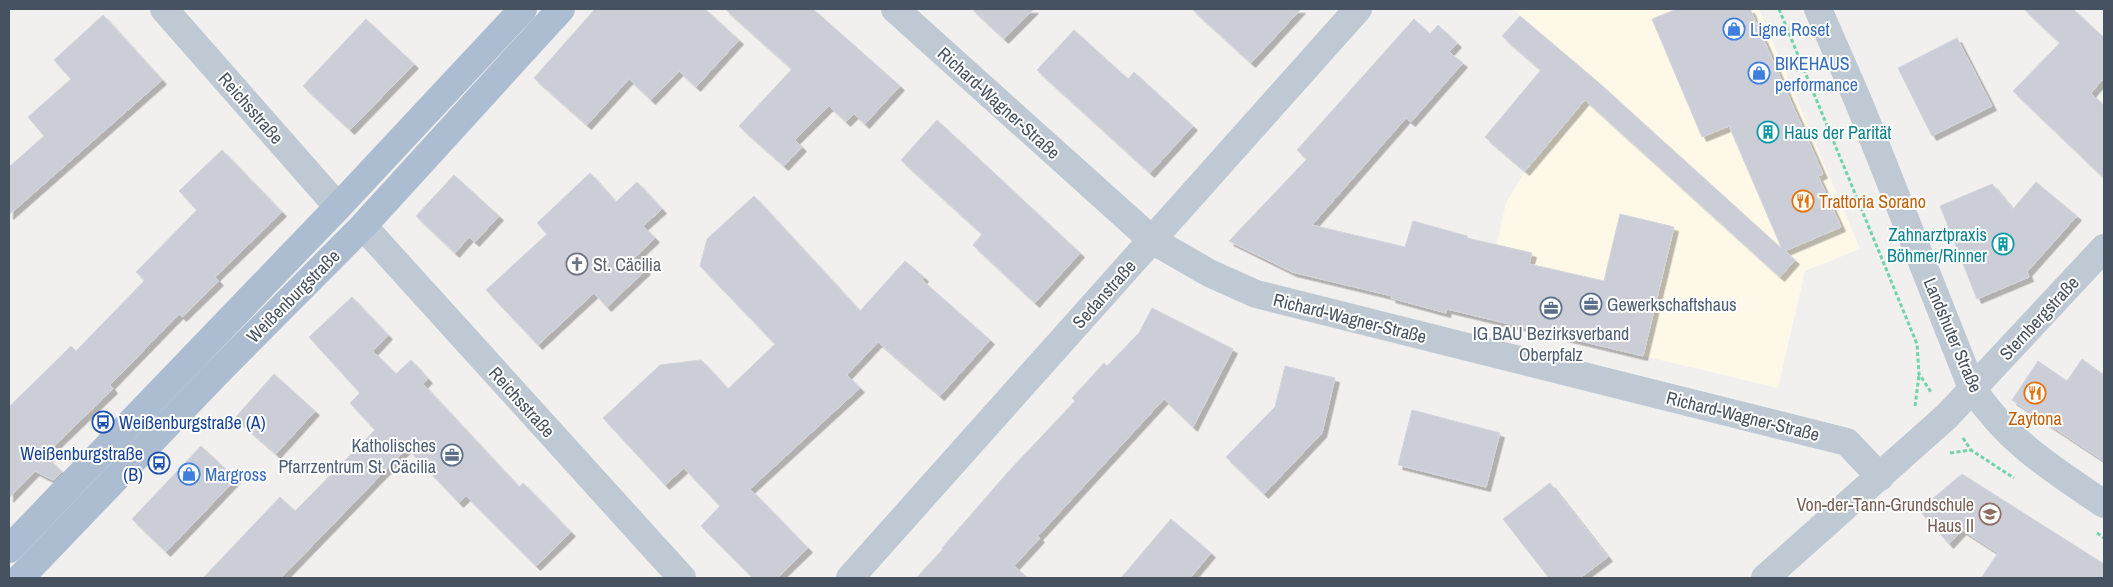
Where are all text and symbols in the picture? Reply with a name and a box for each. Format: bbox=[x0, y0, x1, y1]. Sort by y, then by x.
shop icon: Ligne Roset bbox=[1722, 17, 1746, 41]
place label: Ligne Roset bbox=[1750, 17, 1830, 42]
street label: Richard-Wagner-Straße bbox=[932, 41, 1066, 165]
place label: BIKEHAUS performance bbox=[1775, 51, 1858, 97]
shop icon: BIKEHAUS performance bbox=[1747, 61, 1771, 85]
street label: Reichsstraße bbox=[213, 67, 289, 149]
building icon: Haus der Parität bbox=[1756, 120, 1780, 144]
place label: Haus der Parität bbox=[1784, 120, 1891, 145]
restaurant icon: Trattoria Sorano bbox=[1791, 189, 1815, 213]
place label: Trattoria Sorano bbox=[1819, 189, 1926, 214]
place label: Zahnarztpraxis Böhmer/Rinner bbox=[1887, 222, 1987, 268]
building icon: Zahnarztpraxis Böhmer/Rinner bbox=[1991, 232, 2015, 256]
street label: Weißenburgstraße bbox=[241, 244, 345, 348]
church icon: St. Cäcilia bbox=[565, 252, 589, 276]
place label: St. Cäcilia bbox=[593, 252, 661, 277]
street label: Sedanstraße bbox=[1066, 254, 1142, 334]
street label: Sternbergstraße bbox=[1993, 270, 2085, 366]
street label: Landshuter Straße bbox=[1918, 274, 1988, 396]
street label: Richard-Wagner-Straße bbox=[1271, 287, 1429, 349]
office icon: Gewerkschaftshaus bbox=[1579, 292, 1603, 316]
place label: Gewerkschaftshaus bbox=[1607, 292, 1737, 317]
office icon: IG BAU Bezirksverband Oberpfalz bbox=[1539, 296, 1563, 320]
place label: IG BAU Bezirksverband Oberpfalz bbox=[1473, 321, 1629, 367]
street label: Reichsstraße bbox=[483, 361, 561, 443]
restaurant icon: Zaytona bbox=[2023, 381, 2047, 405]
street label: Richard-Wagner-Straße bbox=[1664, 385, 1822, 447]
place label: Zaytona bbox=[2008, 406, 2062, 431]
bus stop icon: Weißenburgstraße (A) bbox=[91, 410, 115, 434]
place label: Weißenburgstraße (A) bbox=[119, 410, 266, 435]
place label: Katholisches Pfarrzentrum St. Cäcilia bbox=[279, 433, 436, 479]
place label: Weißenburgstraße (B) bbox=[20, 441, 143, 487]
office icon: Katholisches Pfarrzentrum St. Cäcilia bbox=[440, 443, 464, 467]
bus stop icon: Weißenburgstraße (B) bbox=[147, 451, 171, 475]
shop icon: Margross bbox=[177, 462, 201, 486]
place label: Margross bbox=[205, 462, 267, 487]
place label: Von-der-Tann-Grundschule Haus II bbox=[1797, 492, 1974, 538]
school or university icon: Von-der-Tann-Grundschule Haus II bbox=[1978, 502, 2002, 526]

